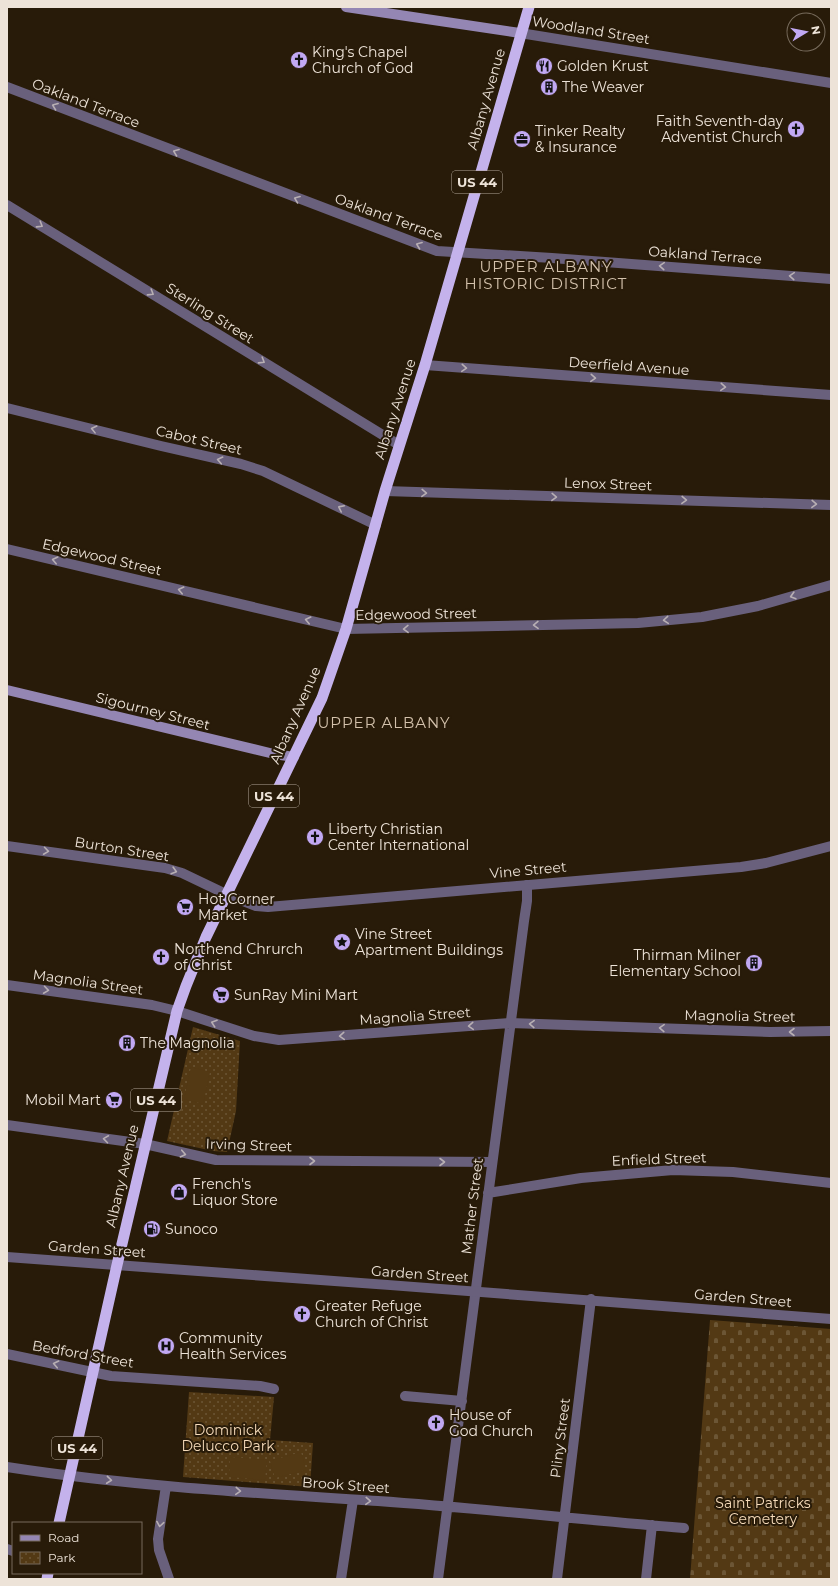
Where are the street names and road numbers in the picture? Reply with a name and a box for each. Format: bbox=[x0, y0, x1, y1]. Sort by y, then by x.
street label: Woodland Street bbox=[531, 12, 651, 48]
street label: Albany Avenue bbox=[463, 46, 509, 152]
street label: Oakland Terrace bbox=[30, 74, 142, 132]
road number: US 44 bbox=[452, 171, 502, 193]
street label: Oakland Terrace bbox=[332, 189, 446, 245]
street label: Oakland Terrace bbox=[648, 242, 762, 268]
street label: Sterling Street bbox=[163, 279, 258, 347]
street label: Deerfield Avenue bbox=[568, 353, 690, 379]
street label: Albany Avenue bbox=[370, 356, 420, 462]
street label: Cabot Street bbox=[154, 421, 244, 459]
street label: Lenox Street bbox=[564, 473, 653, 495]
street label: Edgewood Street bbox=[41, 535, 164, 580]
street label: Edgewood Street bbox=[355, 604, 477, 624]
street label: Albany Avenue bbox=[265, 663, 325, 767]
street label: Sigourney Street bbox=[94, 688, 212, 734]
road number: US 44 bbox=[249, 785, 299, 807]
street label: Burton Street bbox=[73, 833, 171, 865]
street label: Vine Street bbox=[489, 858, 568, 882]
street label: Magnolia Street bbox=[32, 965, 145, 999]
street label: Magnolia Street bbox=[359, 1003, 471, 1029]
street label: Magnolia Street bbox=[684, 1006, 796, 1026]
road number: US 44 bbox=[131, 1089, 181, 1111]
street label: Albany Avenue bbox=[101, 1123, 143, 1229]
street label: Irving Street bbox=[205, 1134, 293, 1156]
street label: Enfield Street bbox=[611, 1148, 707, 1170]
street label: Mather Street bbox=[457, 1157, 487, 1255]
street label: Garden Street bbox=[48, 1237, 147, 1261]
street label: Garden Street bbox=[371, 1262, 470, 1286]
street label: Garden Street bbox=[693, 1285, 793, 1311]
street label: Bedford Street bbox=[31, 1336, 136, 1372]
street label: Pliny Street bbox=[546, 1397, 574, 1479]
road number: US 44 bbox=[52, 1437, 102, 1459]
street label: Brook Street bbox=[302, 1473, 391, 1497]

